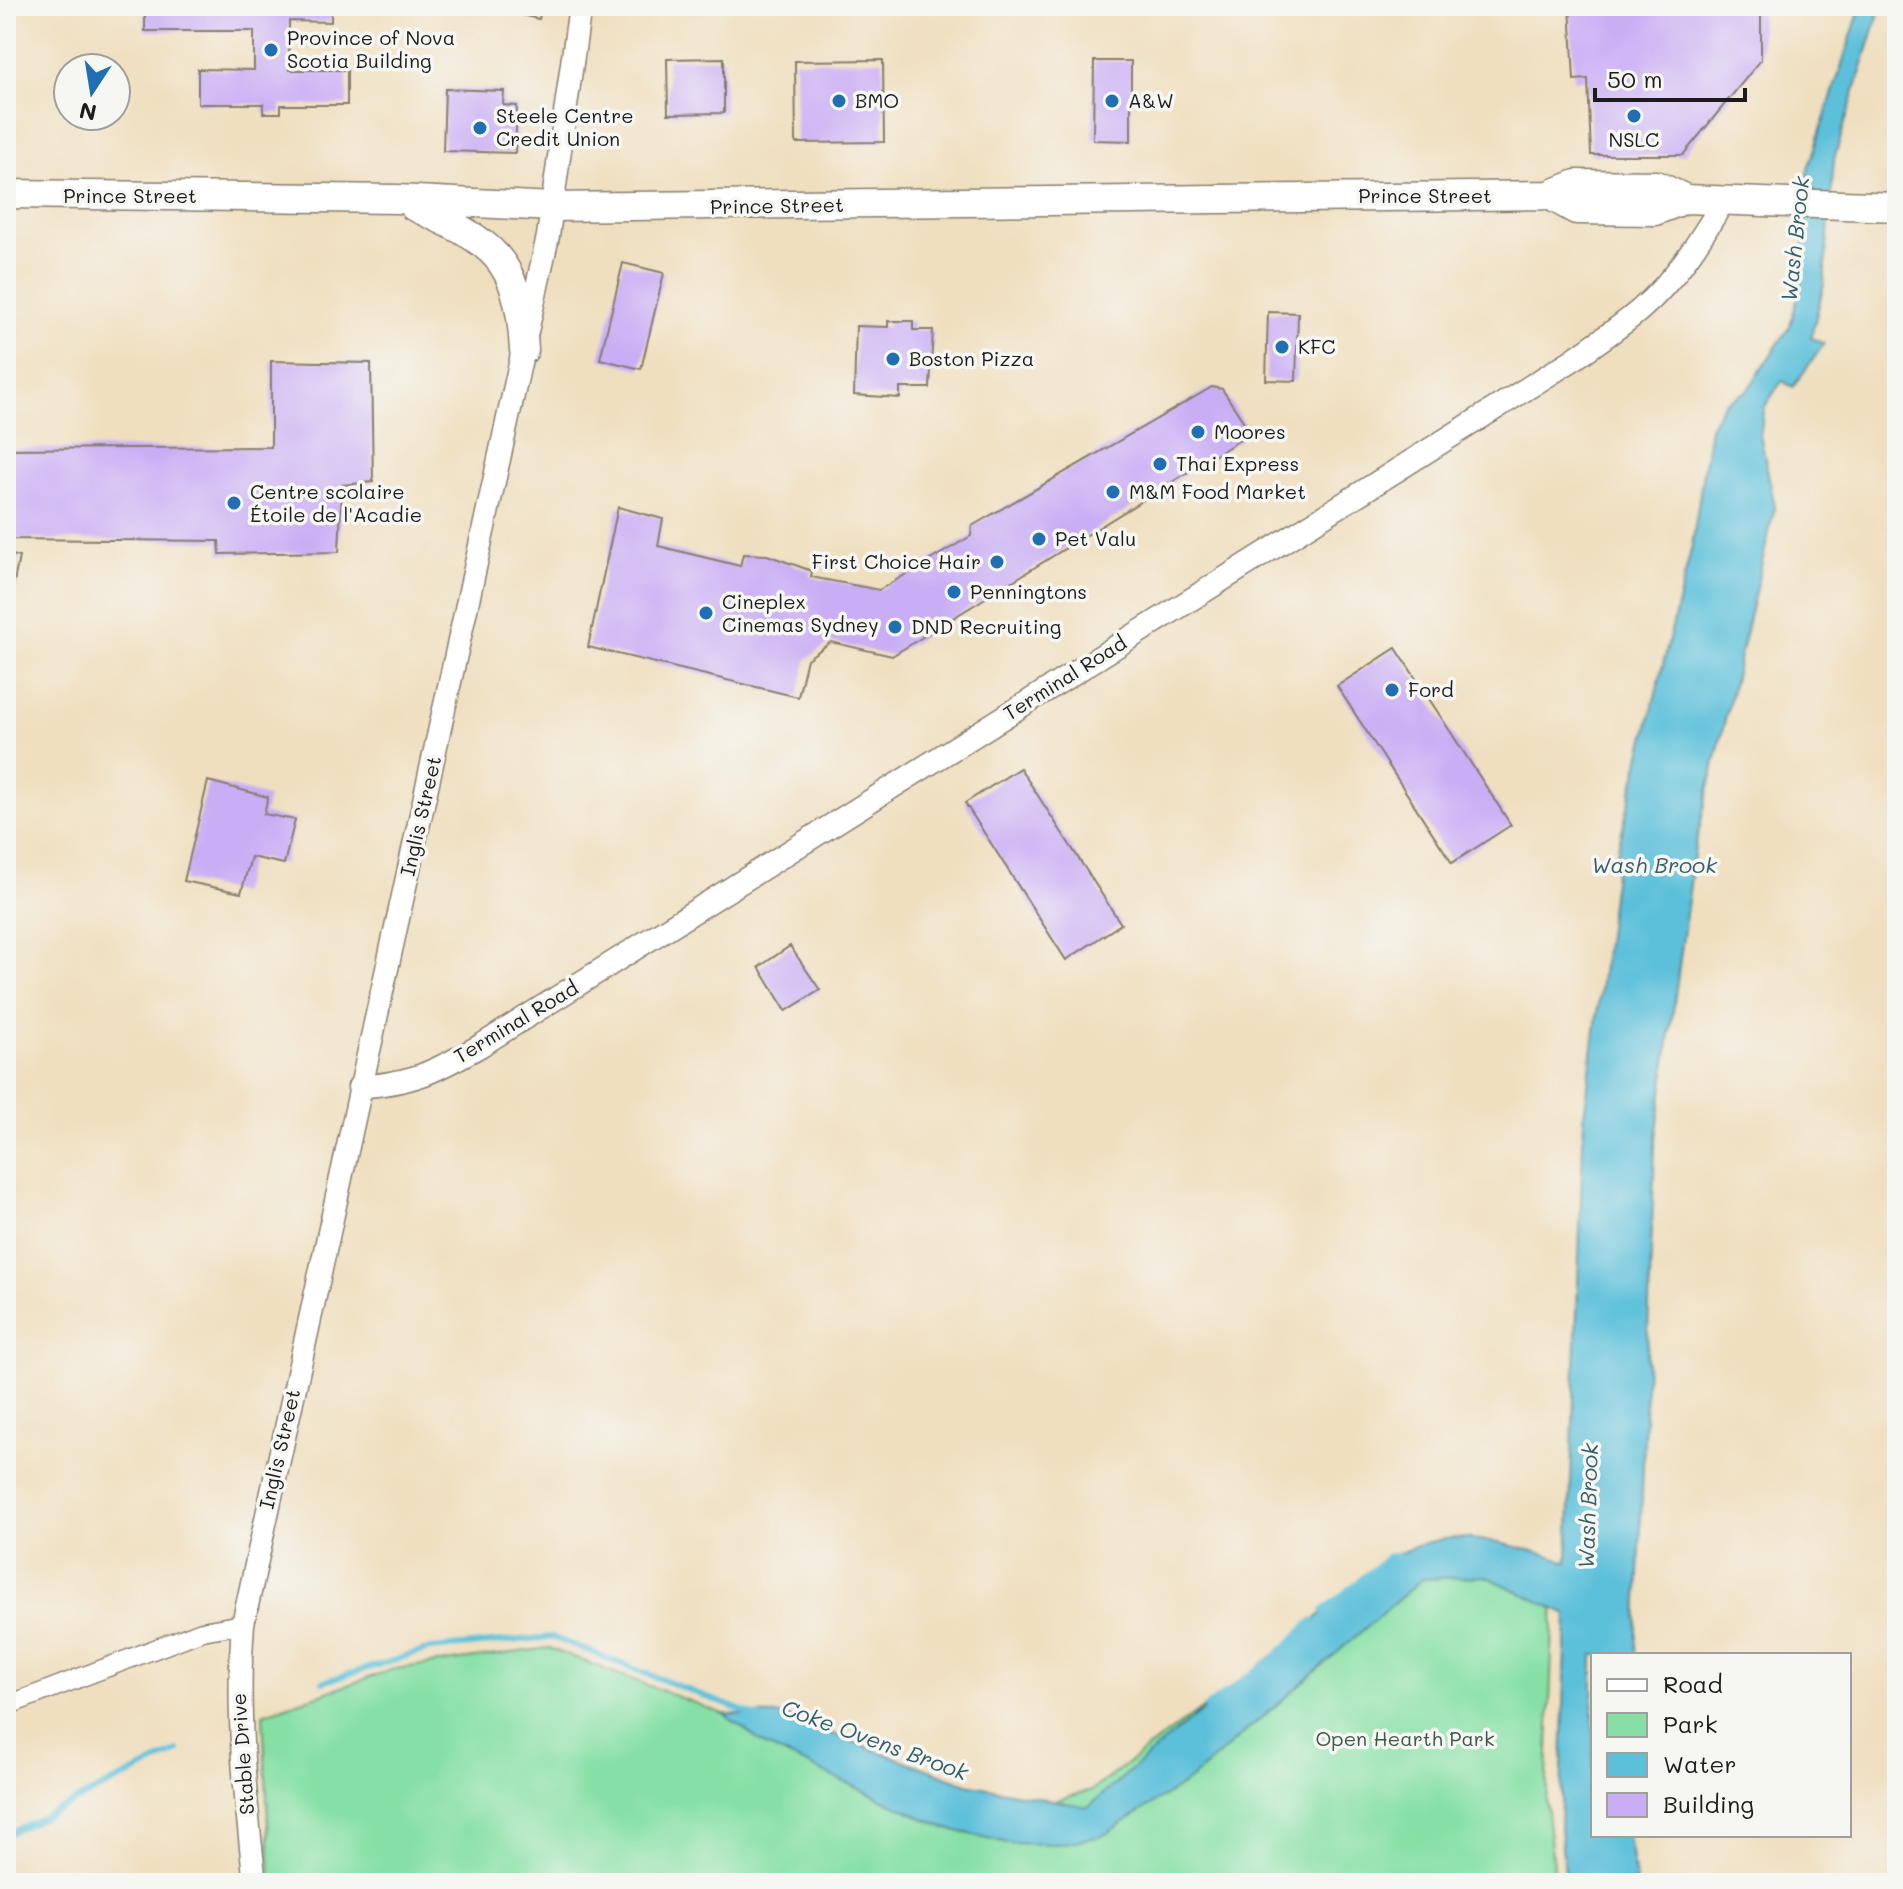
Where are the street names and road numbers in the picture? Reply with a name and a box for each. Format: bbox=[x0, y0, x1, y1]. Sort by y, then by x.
street label: Prince Street bbox=[63, 182, 197, 208]
street label: Prince Street bbox=[1358, 182, 1492, 208]
street label: Prince Street bbox=[710, 191, 844, 219]
street label: Terminal Road bbox=[998, 629, 1131, 725]
street label: Inglis Street bbox=[394, 753, 446, 878]
street label: Terminal Road bbox=[449, 974, 582, 1068]
street label: Inglis Street bbox=[253, 1386, 305, 1511]
street label: Stable Drive bbox=[225, 1692, 259, 1816]

